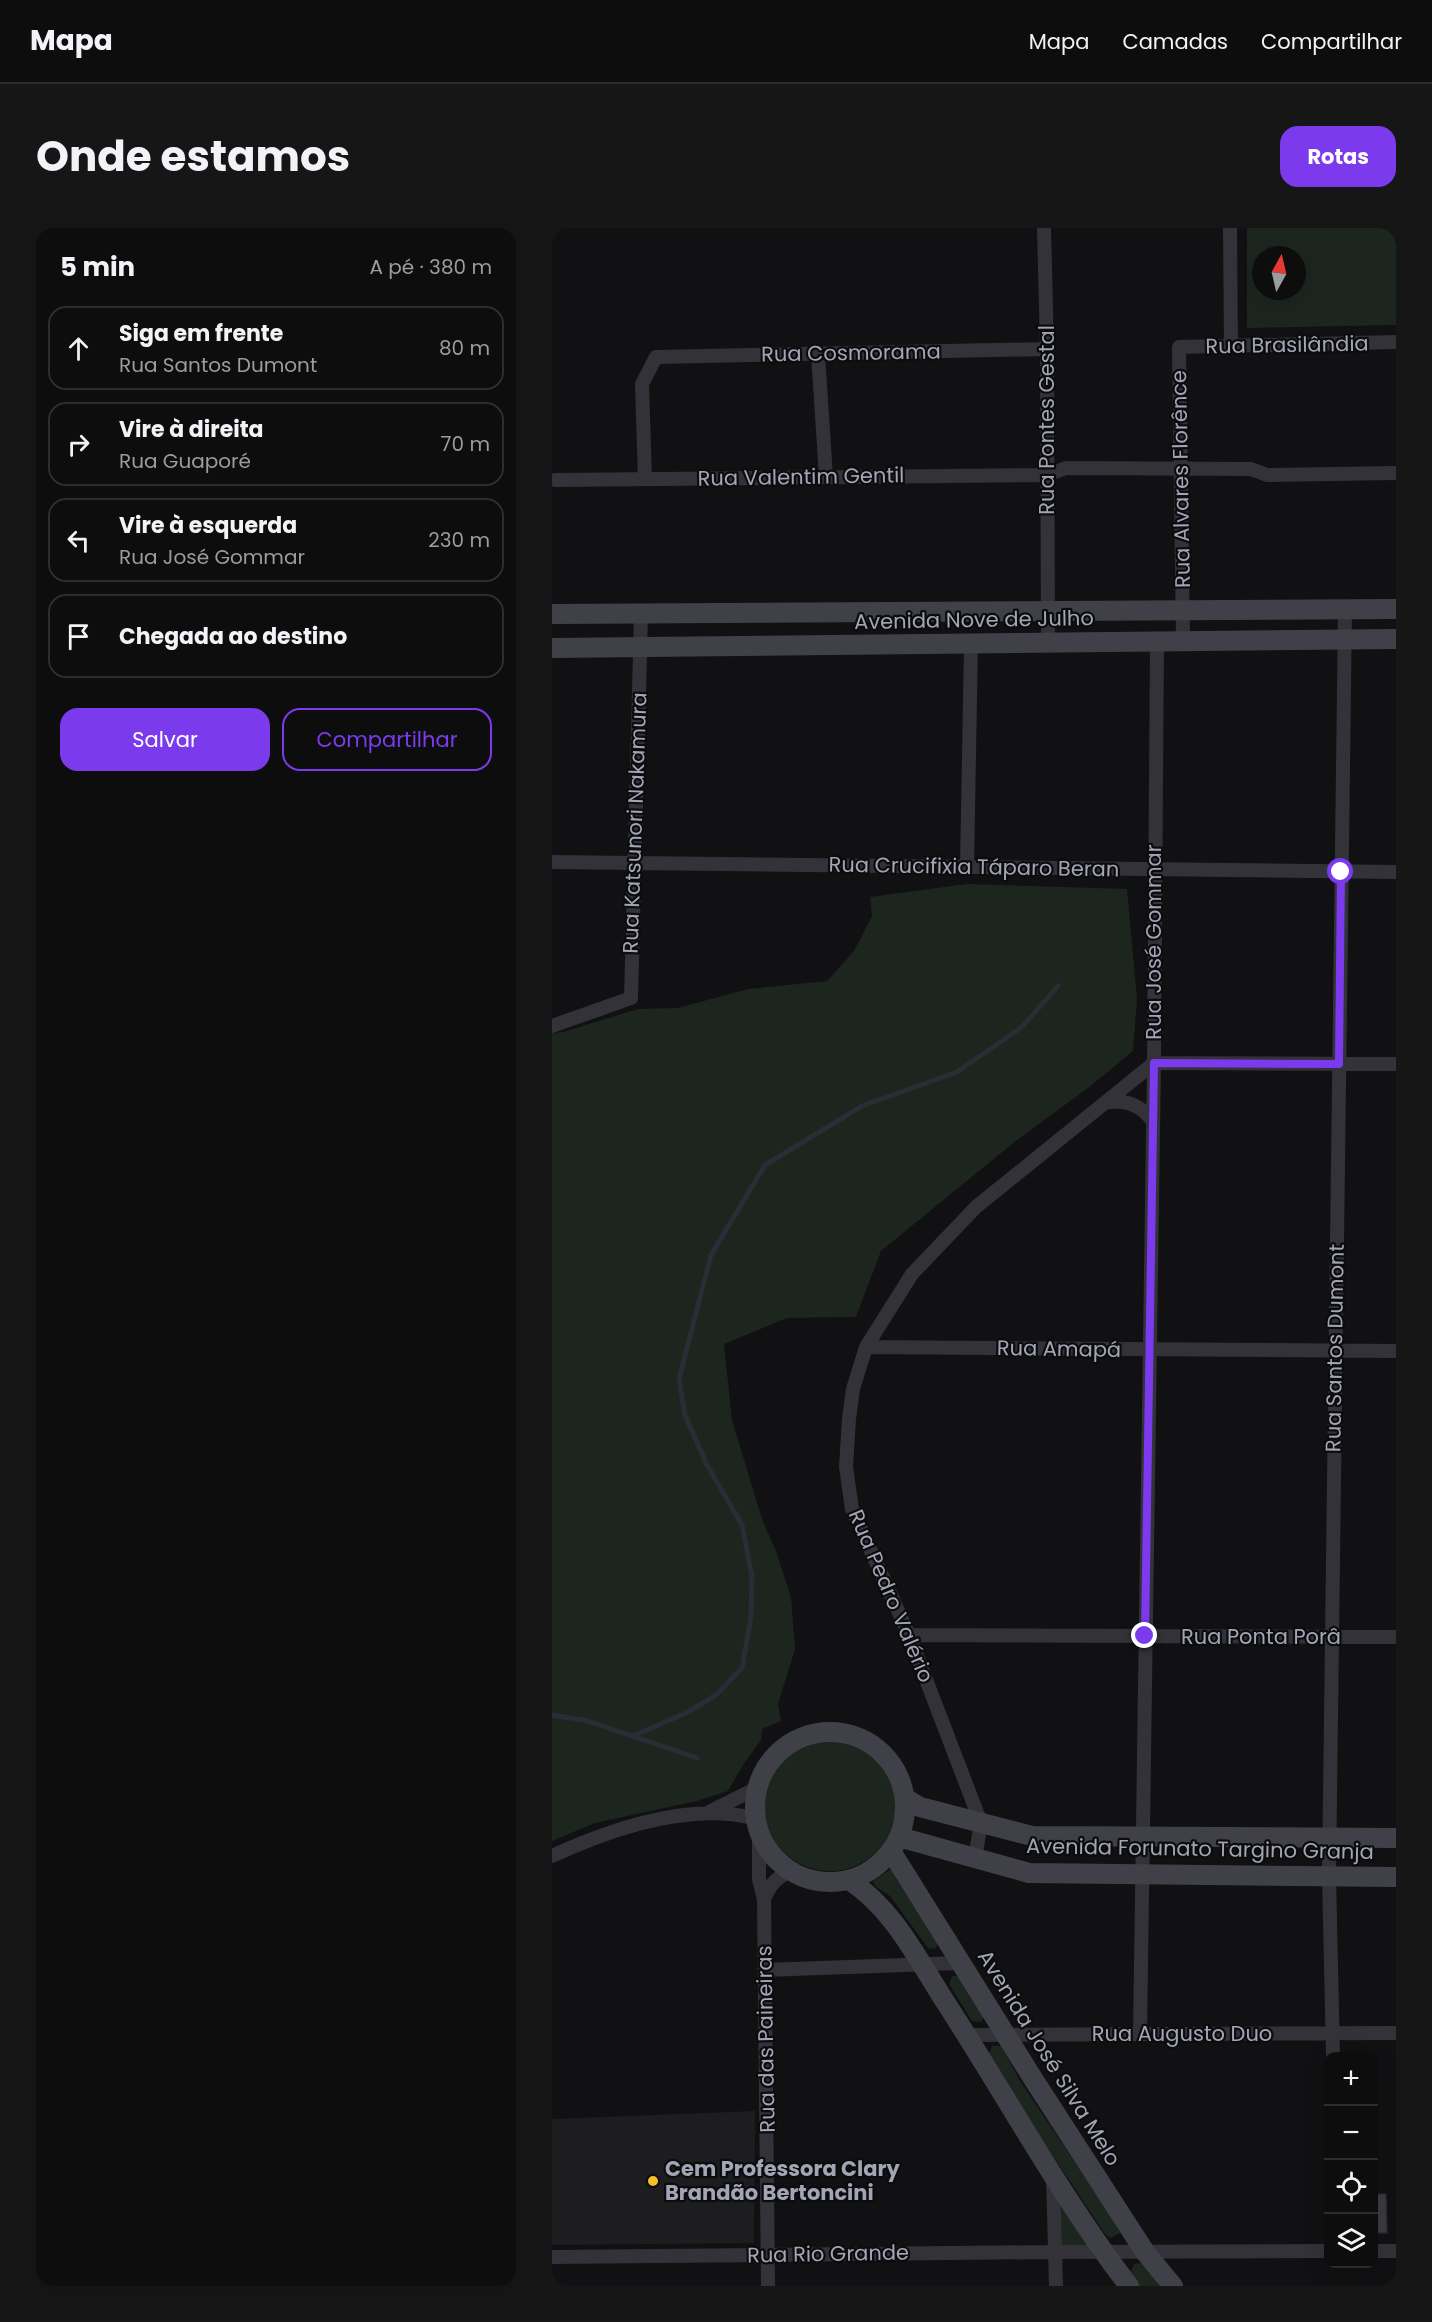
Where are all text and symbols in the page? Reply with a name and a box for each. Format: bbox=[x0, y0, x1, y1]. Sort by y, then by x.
text: Mapa bbox=[30, 21, 113, 60]
text: Mapa bbox=[1029, 27, 1089, 56]
text: Camadas bbox=[1122, 27, 1228, 56]
text: Compartilhar bbox=[1261, 27, 1402, 56]
button: Rotas bbox=[1280, 126, 1396, 187]
text: Onde estamos bbox=[36, 127, 350, 186]
north arrow bbox=[1252, 246, 1306, 300]
text: 5 min bbox=[60, 249, 135, 285]
text: A pé · 380 m bbox=[369, 253, 492, 281]
text: Siga em frente bbox=[119, 318, 283, 349]
street label: Rua Pontes Gestal bbox=[1032, 325, 1061, 515]
street label: Rua Brasilândia bbox=[1205, 329, 1369, 360]
icon: ahead bbox=[62, 332, 95, 365]
text: 80 m bbox=[439, 334, 490, 362]
street label: Rua Cosmorama bbox=[761, 336, 941, 369]
text: Rua Santos Dumont bbox=[119, 351, 317, 379]
street label: Rua Alvares Florênce bbox=[1164, 370, 1197, 588]
text: Vire à direita bbox=[119, 414, 264, 445]
icon: right bbox=[62, 428, 95, 461]
text: 70 m bbox=[441, 430, 490, 458]
text: Rua Guaporé bbox=[119, 447, 251, 475]
street label: Rua Valentim Gentil bbox=[697, 460, 905, 493]
text: Vire à esquerda bbox=[119, 510, 297, 541]
icon: left bbox=[62, 524, 95, 557]
text: 230 m bbox=[428, 526, 490, 554]
text: Rua José Gommar bbox=[119, 543, 305, 571]
street label: Avenida Nove de Julho bbox=[854, 603, 1094, 636]
icon: arrive bbox=[62, 620, 95, 653]
text: Chegada ao destino bbox=[119, 621, 347, 652]
street label: Rua Katsunori Nakamura bbox=[615, 692, 654, 954]
button: Salvar bbox=[60, 708, 270, 771]
button: Compartilhar bbox=[282, 708, 492, 771]
street label: Rua José Gommar bbox=[1139, 844, 1168, 1040]
street label: Rua Crucifixia Táparo Beran bbox=[828, 849, 1120, 884]
route start bbox=[1327, 858, 1353, 884]
street label: Rua Santos Dumont bbox=[1318, 1244, 1351, 1452]
street label: Rua Amapá bbox=[997, 1333, 1121, 1364]
street label: Rua Pedro Valério bbox=[842, 1505, 941, 1687]
route end bbox=[1131, 1622, 1157, 1648]
street label: Rua Ponta Porâ bbox=[1181, 1622, 1341, 1651]
street label: Avenida Forunato Targino Granja bbox=[1026, 1831, 1374, 1866]
street label: Avenida José Silva Melo bbox=[971, 1944, 1128, 2171]
street label: Rua das Paineiras bbox=[749, 1945, 782, 2133]
street label: Rua Augusto Duo bbox=[1092, 2019, 1272, 2048]
map controls bbox=[1324, 2052, 1378, 2268]
button: + bbox=[1324, 2052, 1378, 2106]
button: − bbox=[1324, 2106, 1378, 2160]
place label: Cem Professora Clary Brandão Bertoncini bbox=[665, 2154, 901, 2207]
button: locate bbox=[1324, 2160, 1378, 2214]
marker: Cem Professora Clary Brandão Bertoncini bbox=[646, 2174, 660, 2188]
button: layers bbox=[1324, 2214, 1378, 2268]
street label: Rua Rio Grande bbox=[747, 2238, 909, 2269]

